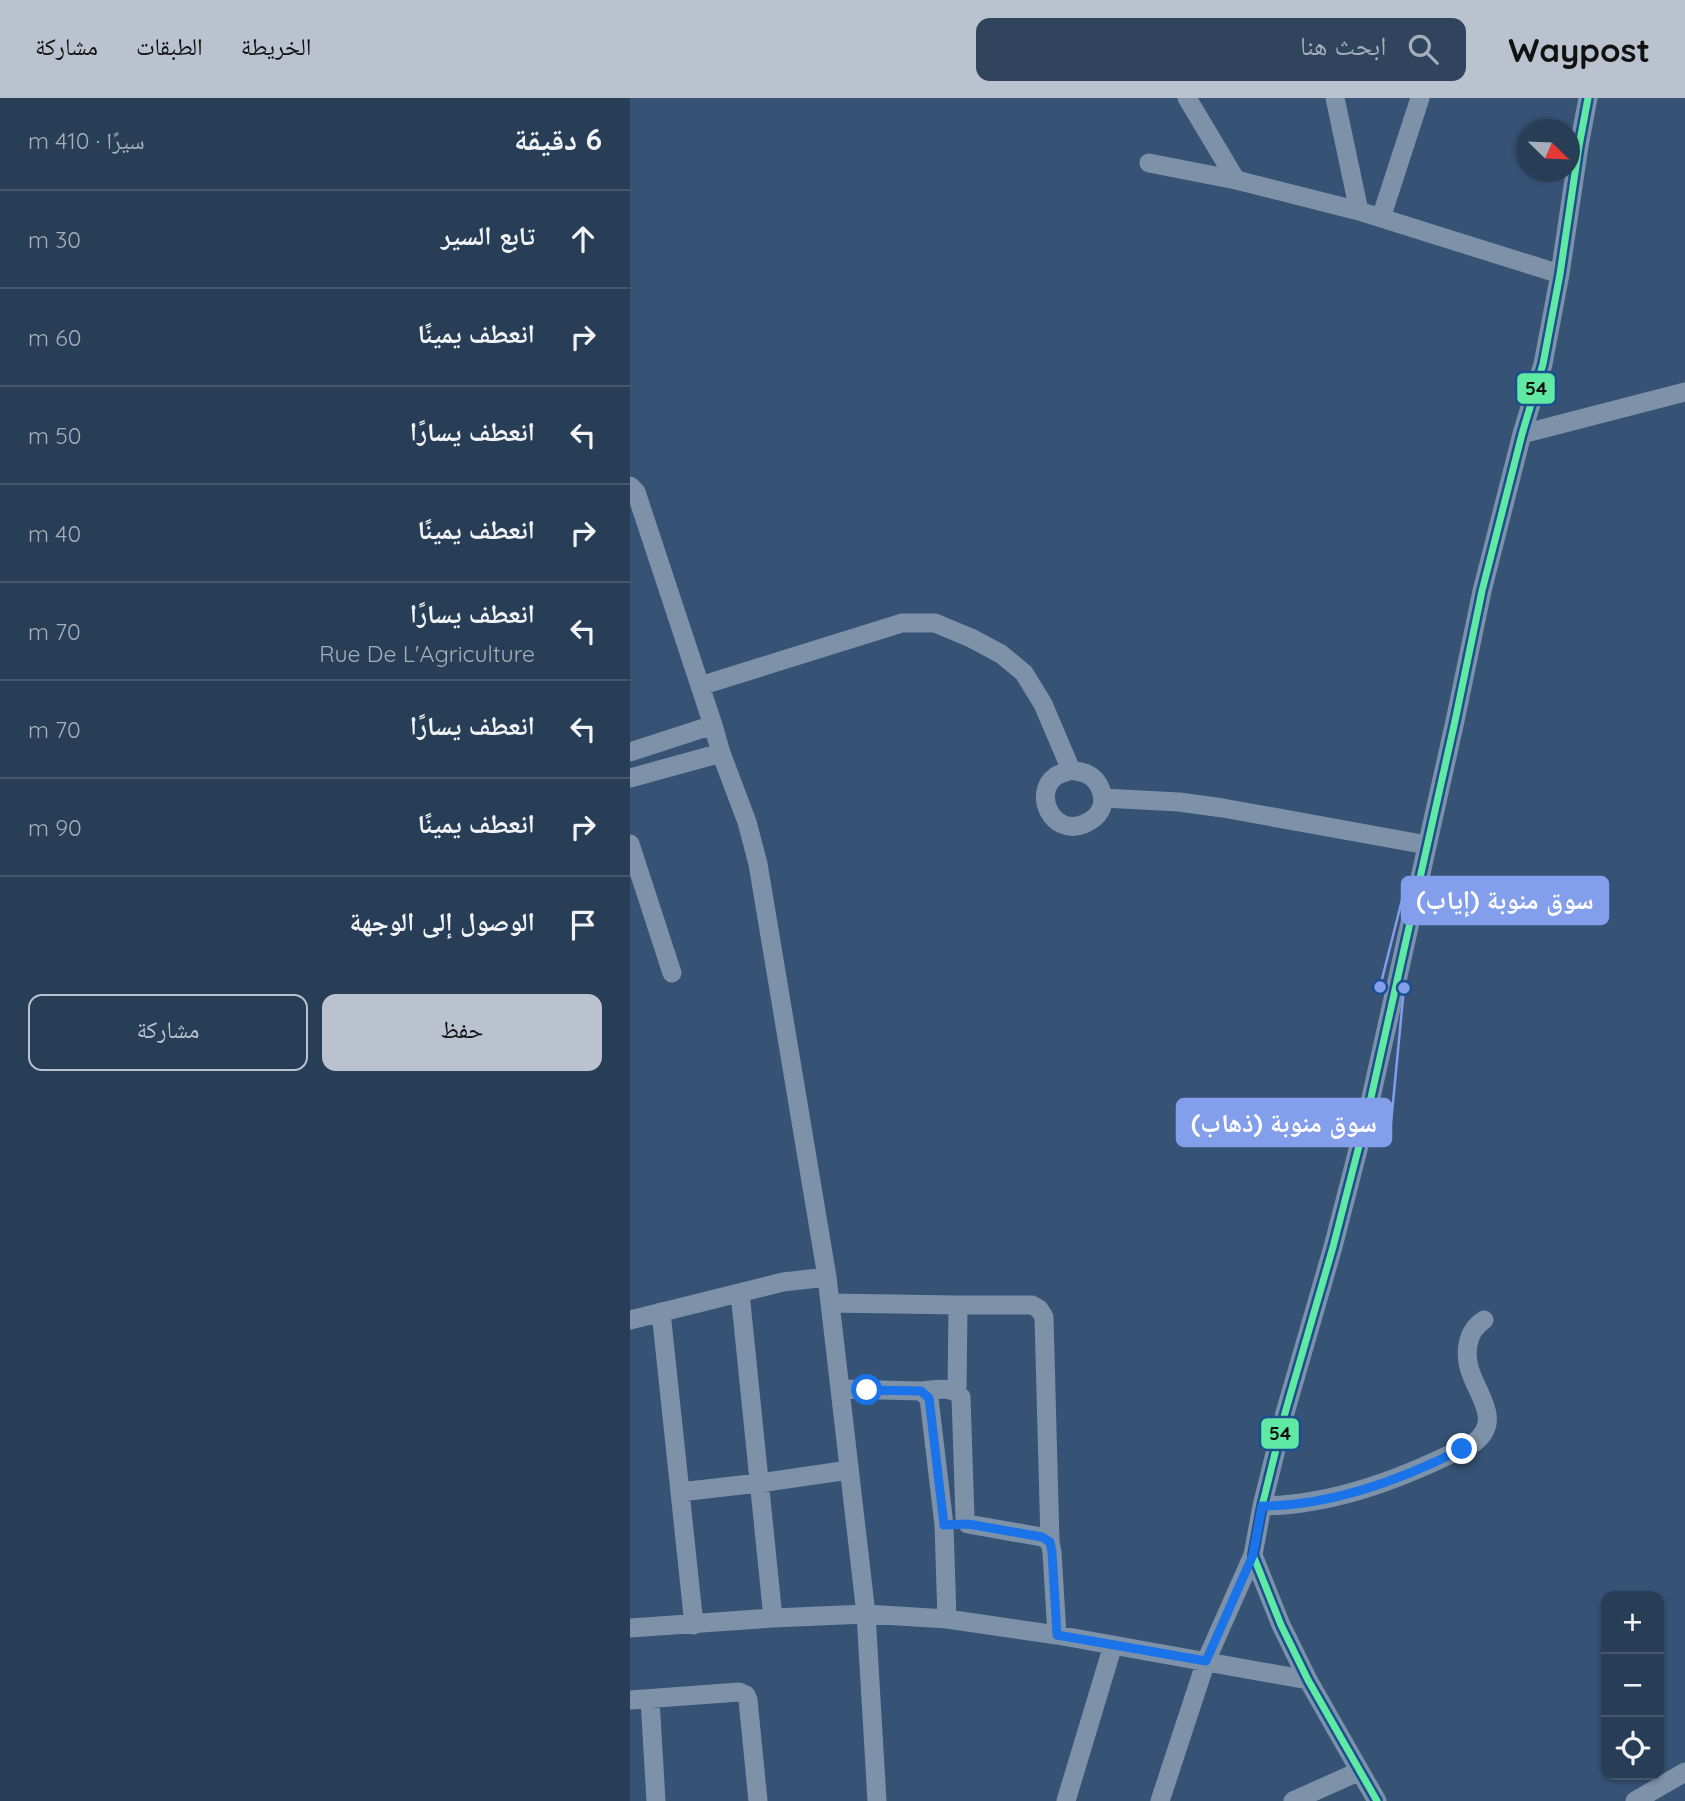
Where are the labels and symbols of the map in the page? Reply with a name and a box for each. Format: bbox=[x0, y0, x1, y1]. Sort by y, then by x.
north arrow bbox=[1517, 119, 1580, 182]
line badge: 54 bbox=[1516, 372, 1556, 405]
text: 54 bbox=[1525, 376, 1547, 400]
callout: سوق منوبة (إياب) bbox=[1402, 877, 1608, 924]
text: سوق منوبة (إياب) bbox=[1416, 883, 1594, 918]
callout: سوق منوبة (ذهاب) bbox=[1177, 1099, 1391, 1146]
text: سوق منوبة (ذهاب) bbox=[1191, 1106, 1377, 1139]
route start bbox=[851, 1374, 882, 1405]
line badge: 54 bbox=[1260, 1417, 1300, 1450]
text: 54 bbox=[1269, 1421, 1291, 1445]
route end bbox=[1446, 1433, 1477, 1464]

